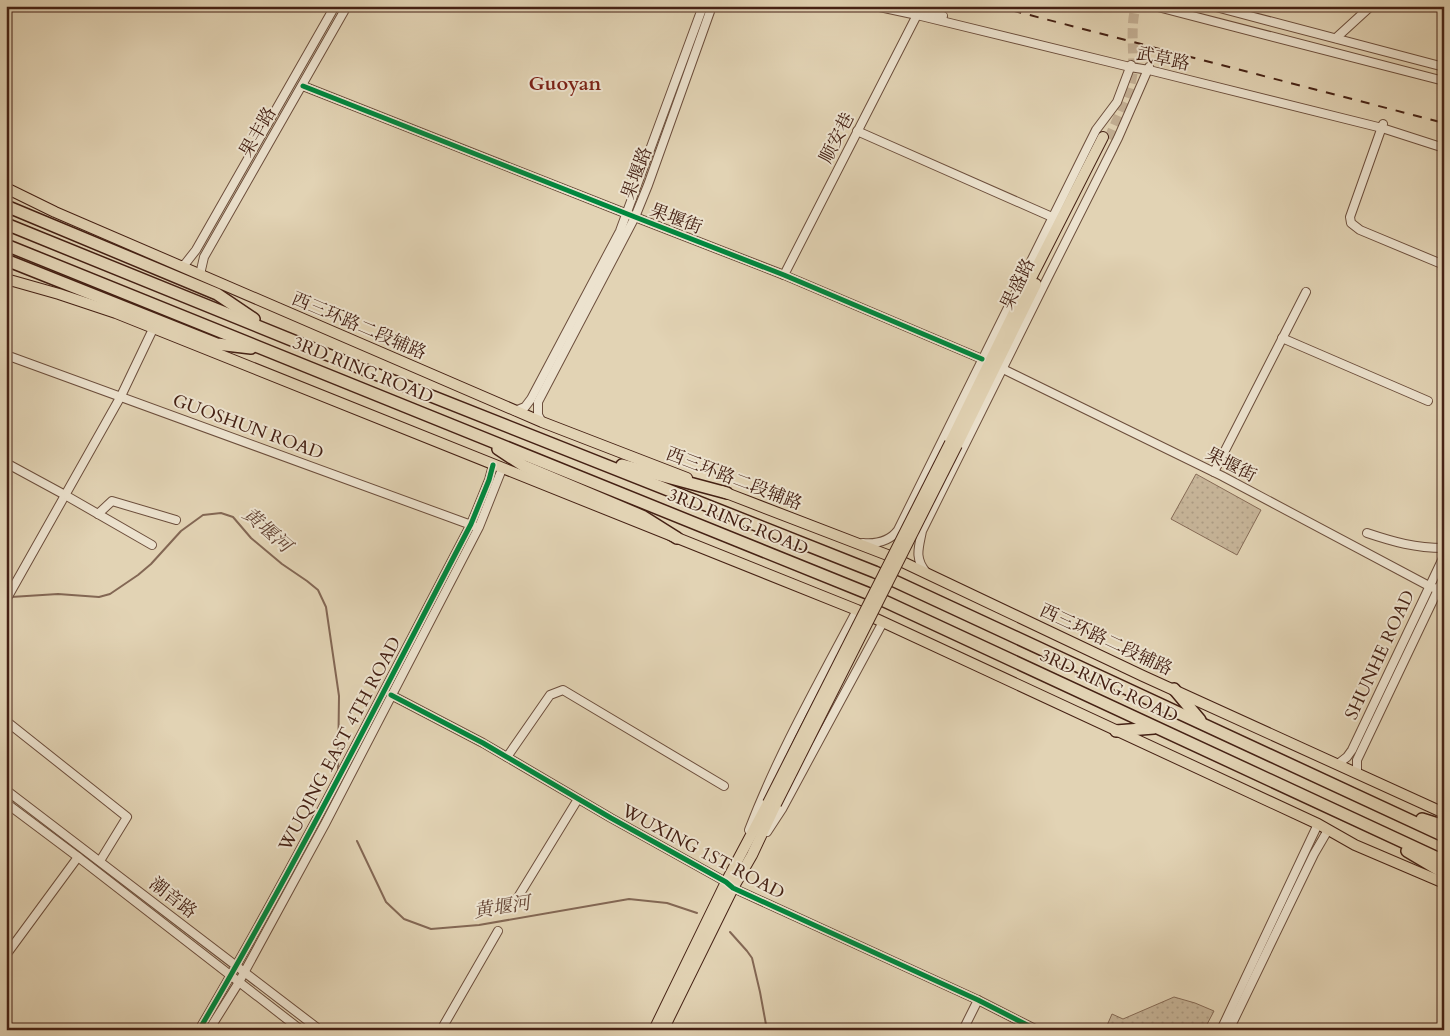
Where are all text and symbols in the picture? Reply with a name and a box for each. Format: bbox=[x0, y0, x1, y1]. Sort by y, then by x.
street label: 武草路 bbox=[1134, 41, 1192, 77]
district label: Guoyan bbox=[529, 70, 602, 97]
street label: 果丰路 bbox=[234, 102, 282, 162]
street label: 顺安巷 bbox=[814, 108, 860, 168]
street label: 果堰路 bbox=[616, 143, 658, 203]
street label: 果堰街 bbox=[646, 198, 706, 240]
street label: 果盛路 bbox=[995, 254, 1041, 314]
street label: 西三环路二段辅路 bbox=[288, 286, 430, 366]
street label: 3RD RING ROAD bbox=[289, 330, 437, 410]
street label: GUOSHUN ROAD bbox=[169, 388, 327, 466]
street label: 西三环路二段辅路 bbox=[662, 442, 806, 516]
street label: 果堰街 bbox=[1201, 442, 1261, 488]
street label: 3RD RING ROAD bbox=[664, 482, 812, 562]
water label: 黄堰河 bbox=[237, 501, 299, 560]
street label: SHUNHE ROAD bbox=[1339, 586, 1421, 724]
street label: 西三环路二段辅路 bbox=[1035, 598, 1177, 682]
street label: WUQING EAST 4TH ROAD bbox=[272, 632, 407, 856]
street label: 3RD RING ROAD bbox=[1036, 643, 1182, 729]
street label: WUXING 1ST ROAD bbox=[616, 798, 789, 906]
street label: 潮音路 bbox=[144, 872, 202, 924]
water label: 黄堰河 bbox=[472, 889, 535, 924]

